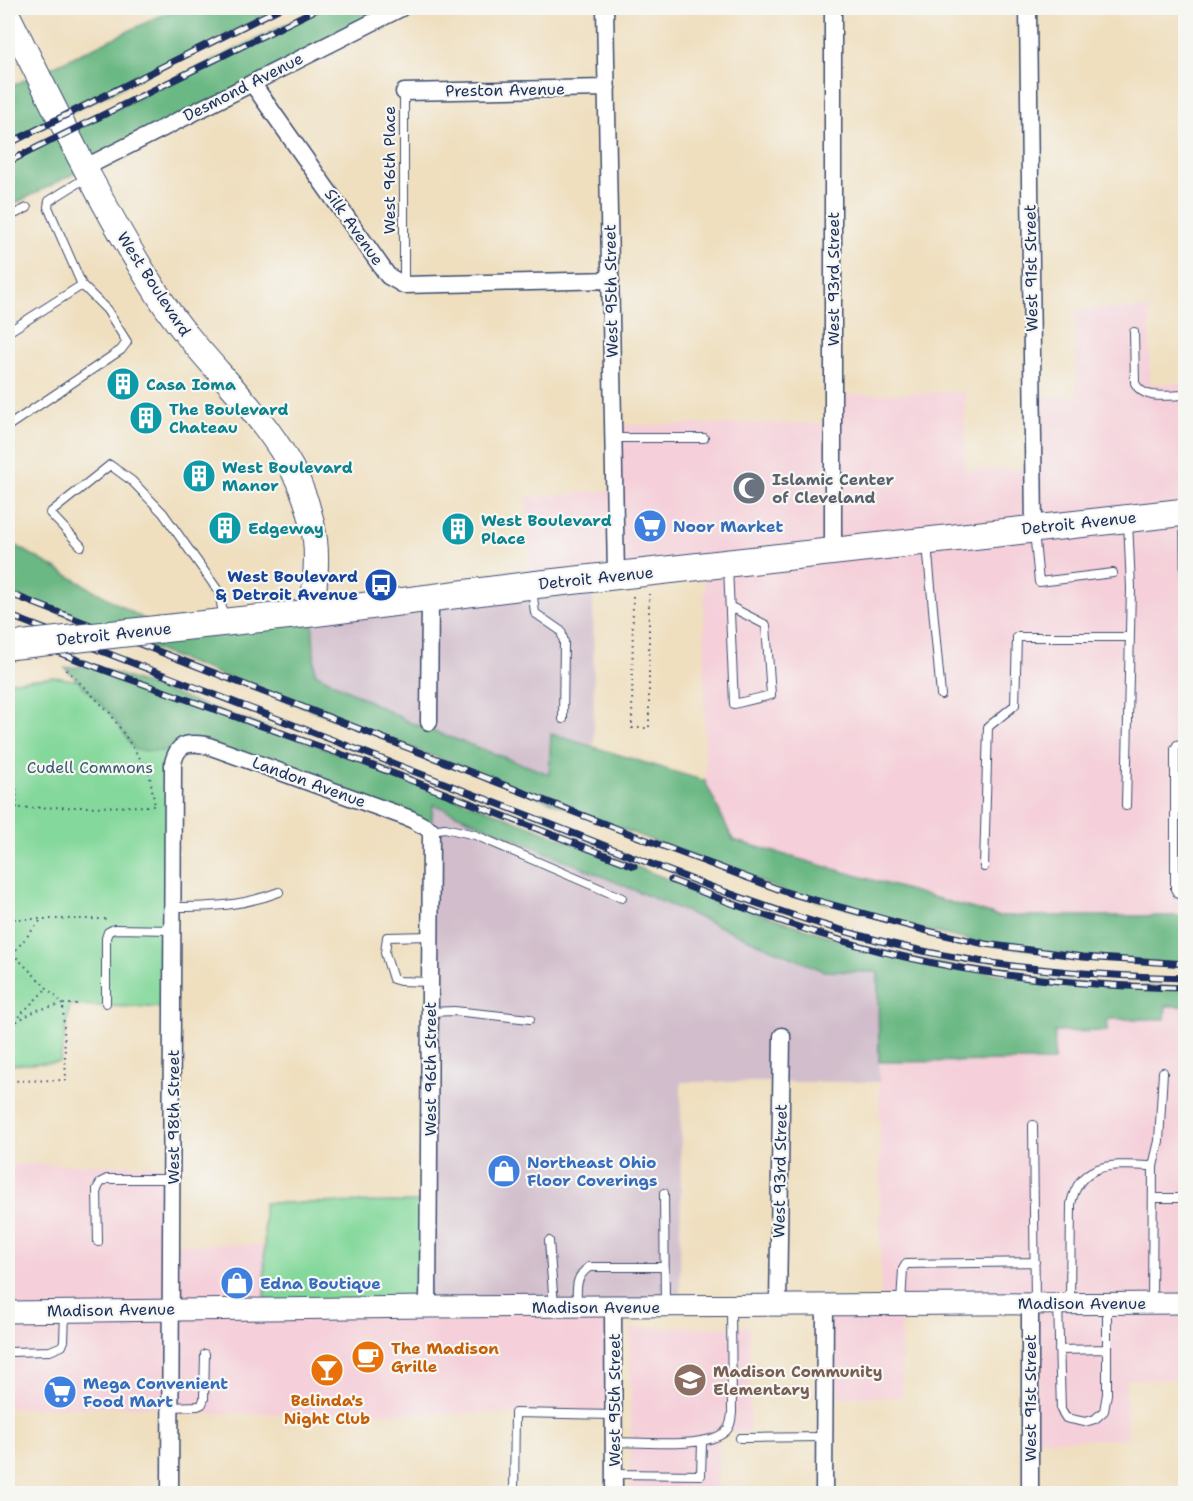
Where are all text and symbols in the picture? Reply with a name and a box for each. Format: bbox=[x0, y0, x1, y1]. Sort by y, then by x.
street label: Desmond Avenue bbox=[179, 48, 307, 126]
street label: Preston Avenue bbox=[445, 78, 565, 102]
street label: West 96th Place bbox=[379, 106, 400, 234]
street label: Silk Avenue bbox=[320, 184, 388, 270]
street label: West 91st Street bbox=[1019, 204, 1043, 332]
street label: West 93rd Street bbox=[823, 212, 844, 346]
street label: West 95th Street bbox=[599, 224, 623, 358]
street label: West Boulevard bbox=[112, 228, 196, 340]
building icon: Casa Ioma bbox=[105, 366, 141, 402]
place label: Casa Ioma bbox=[146, 374, 236, 395]
place label: The Boulevard Chateau bbox=[169, 399, 289, 438]
building icon: The Boulevard Chateau bbox=[128, 400, 164, 436]
place label: West Boulevard Manor bbox=[222, 457, 353, 496]
building icon: West Boulevard Manor bbox=[181, 458, 217, 494]
place label: Islamic Center of Cleveland bbox=[772, 469, 895, 508]
mosque icon: Islamic Center of Cleveland bbox=[731, 470, 767, 506]
street label: Detroit Avenue bbox=[1020, 507, 1138, 539]
supermarket icon: Noor Market bbox=[632, 508, 668, 544]
building icon: Edgeway bbox=[207, 510, 243, 546]
place label: West Boulevard Place bbox=[481, 510, 612, 549]
building icon: West Boulevard Place bbox=[440, 511, 476, 547]
place label: Noor Market bbox=[673, 516, 783, 537]
place label: Edgeway bbox=[248, 518, 324, 539]
street label: Detroit Avenue bbox=[537, 562, 655, 594]
place label: West Boulevard & Detroit Avenue bbox=[216, 566, 358, 605]
bus stop icon: West Boulevard & Detroit Avenue bbox=[363, 567, 399, 603]
street label: Detroit Avenue bbox=[55, 618, 173, 650]
street label: Landon Avenue bbox=[249, 752, 369, 812]
park label: Cudell Commons bbox=[27, 757, 153, 778]
street label: West 96th Street bbox=[420, 1002, 441, 1136]
street label: West 98th Street bbox=[163, 1050, 184, 1184]
street label: West 93rd Street bbox=[768, 1104, 792, 1238]
place label: Northeast Ohio Floor Coverings bbox=[527, 1152, 658, 1191]
shop icon: Northeast Ohio Floor Coverings bbox=[486, 1153, 522, 1189]
shop icon: Edna Boutique bbox=[219, 1265, 255, 1301]
place label: Edna Boutique bbox=[260, 1273, 381, 1294]
street label: Madison Avenue bbox=[1018, 1293, 1146, 1314]
street label: Madison Avenue bbox=[532, 1297, 660, 1318]
street label: Madison Avenue bbox=[47, 1298, 175, 1322]
street label: West 95th Street bbox=[604, 1333, 625, 1467]
street label: West 91st Street bbox=[1020, 1334, 1041, 1462]
place label: The Madison Grille bbox=[391, 1338, 499, 1377]
cafe icon: The Madison Grille bbox=[350, 1339, 386, 1375]
bar icon: Belinda's Night Club bbox=[309, 1352, 345, 1388]
place label: Madison Community Elementary bbox=[713, 1361, 882, 1400]
school or university icon: Madison Community Elementary bbox=[672, 1362, 708, 1398]
place label: Mega Convenient Food Mart bbox=[83, 1373, 228, 1412]
supermarket icon: Mega Convenient Food Mart bbox=[42, 1374, 78, 1410]
place label: Belinda's Night Club bbox=[284, 1390, 370, 1429]

